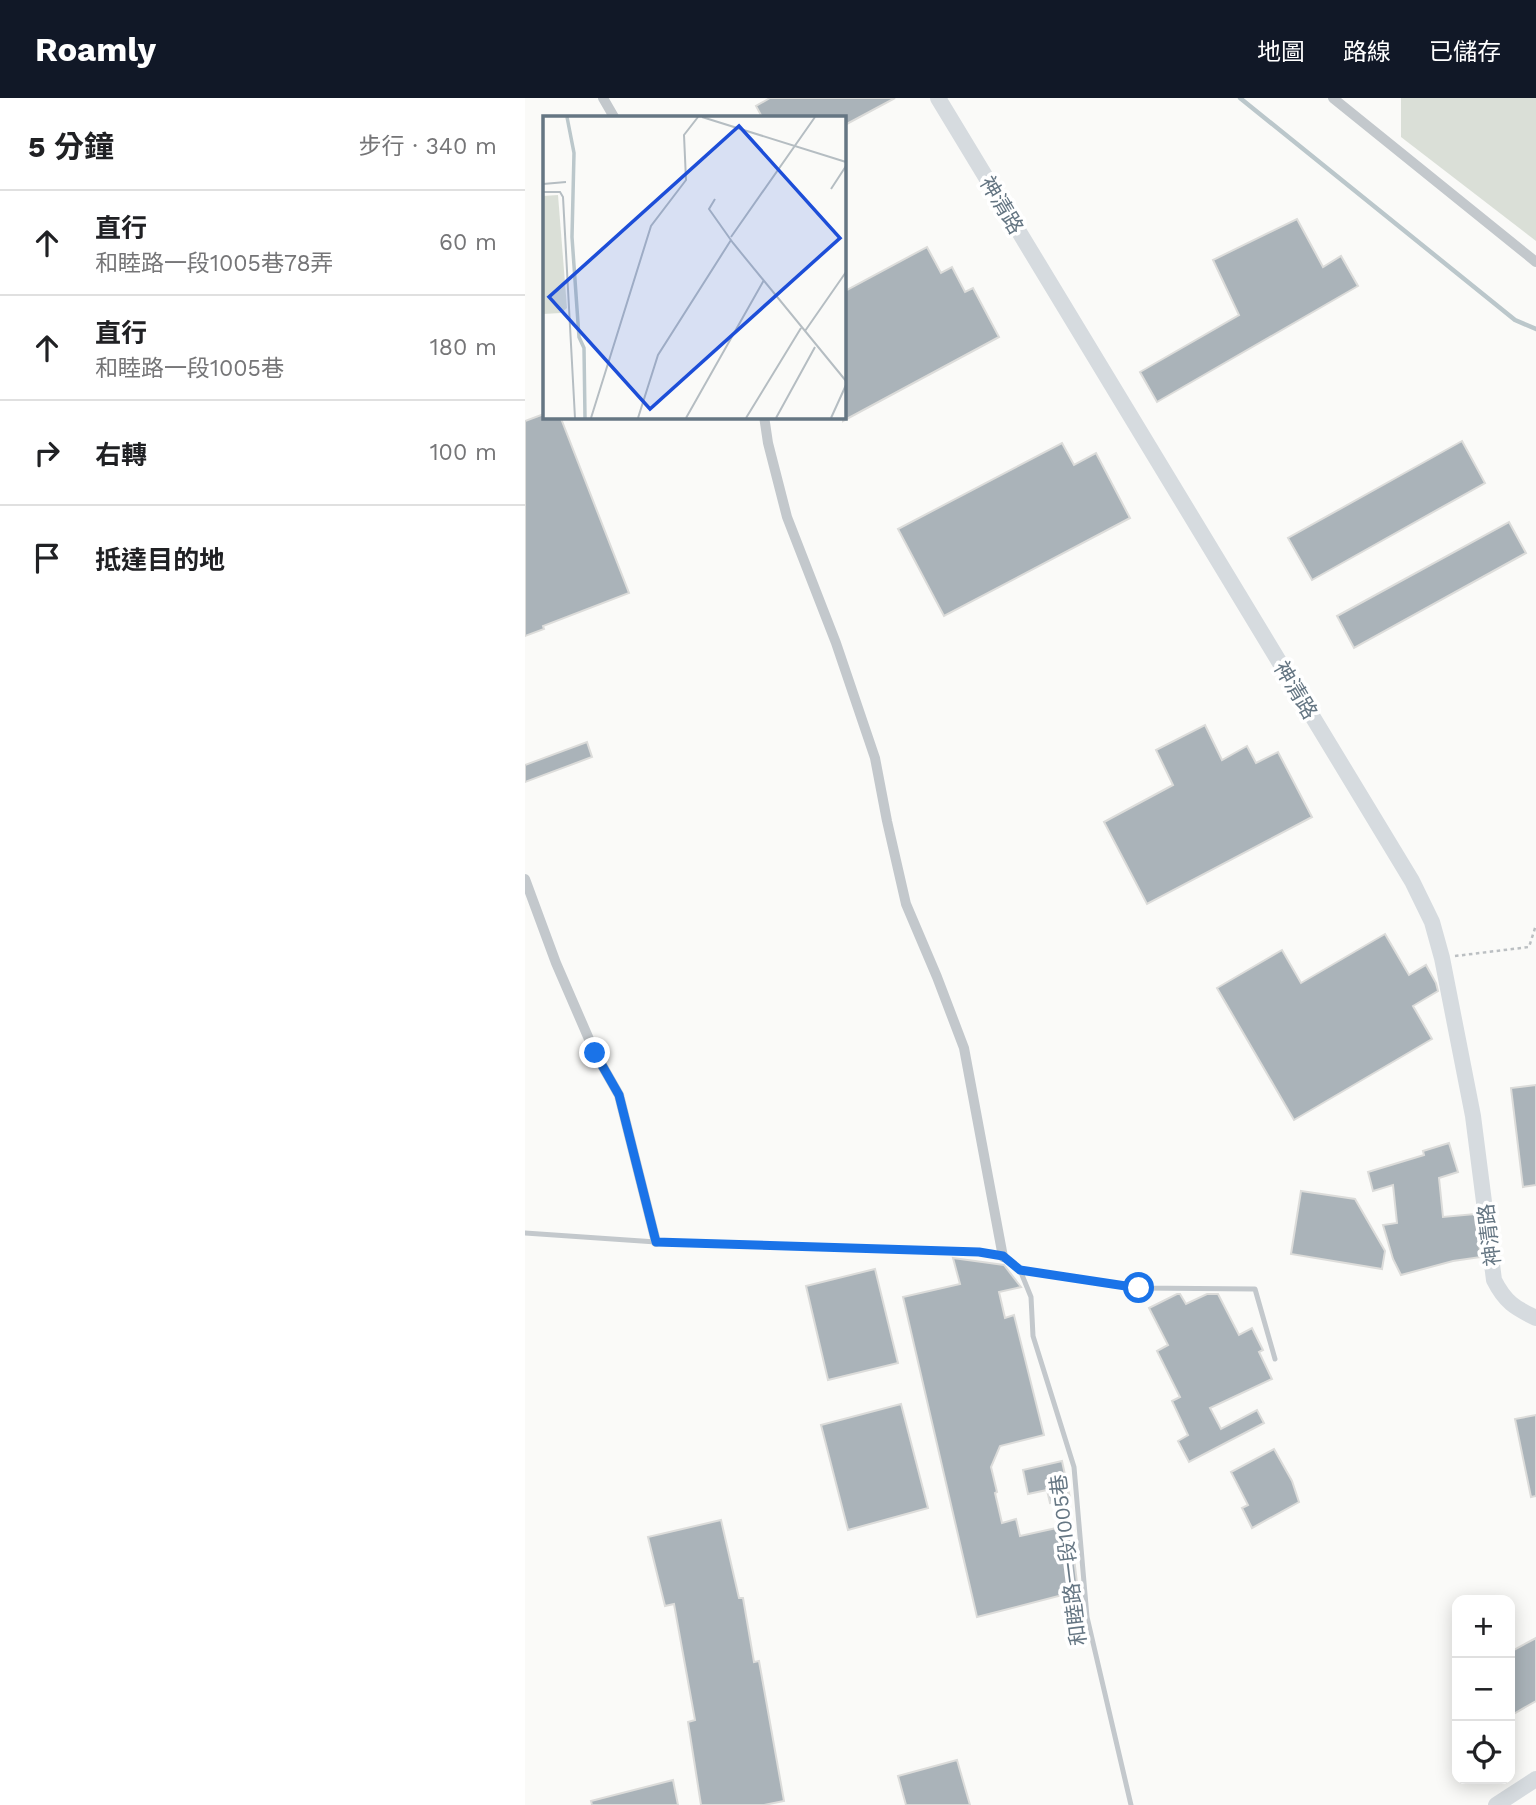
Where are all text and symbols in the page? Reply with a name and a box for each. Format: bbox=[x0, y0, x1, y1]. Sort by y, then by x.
text: Roamly bbox=[35, 30, 156, 69]
text: 地圖 bbox=[1257, 38, 1305, 66]
text: 路線 bbox=[1343, 38, 1391, 66]
text: 已儲存 bbox=[1429, 38, 1501, 66]
inset map bbox=[543, 116, 845, 418]
text: 5 分鐘 bbox=[28, 129, 114, 164]
text: 步行 · 340 m bbox=[359, 133, 497, 160]
street label: 神清路 bbox=[975, 172, 1029, 238]
text: 直行 bbox=[95, 213, 147, 243]
icon: ahead bbox=[28, 224, 66, 262]
text: 60 m bbox=[439, 229, 497, 256]
text: 和睦路一段1005巷78弄 bbox=[95, 250, 334, 277]
text: 直行 bbox=[95, 318, 147, 348]
icon: ahead bbox=[28, 329, 66, 367]
text: 180 m bbox=[430, 334, 497, 361]
text: 和睦路一段1005巷 bbox=[95, 355, 284, 382]
icon: right bbox=[28, 434, 66, 472]
text: 100 m bbox=[430, 439, 497, 466]
text: 右轉 bbox=[95, 440, 147, 470]
icon: arrive bbox=[28, 539, 66, 577]
text: 抵達目的地 bbox=[95, 545, 225, 575]
street label: 神清路 bbox=[1269, 657, 1323, 723]
route end bbox=[579, 1037, 610, 1068]
street label: 神清路 bbox=[1473, 1202, 1505, 1268]
route start bbox=[1123, 1272, 1154, 1303]
street label: 和睦路一段1005巷 bbox=[1045, 1473, 1091, 1647]
map controls bbox=[1452, 1595, 1515, 1784]
button: + bbox=[1452, 1595, 1515, 1658]
button: − bbox=[1452, 1658, 1515, 1721]
button: locate bbox=[1452, 1721, 1515, 1784]

